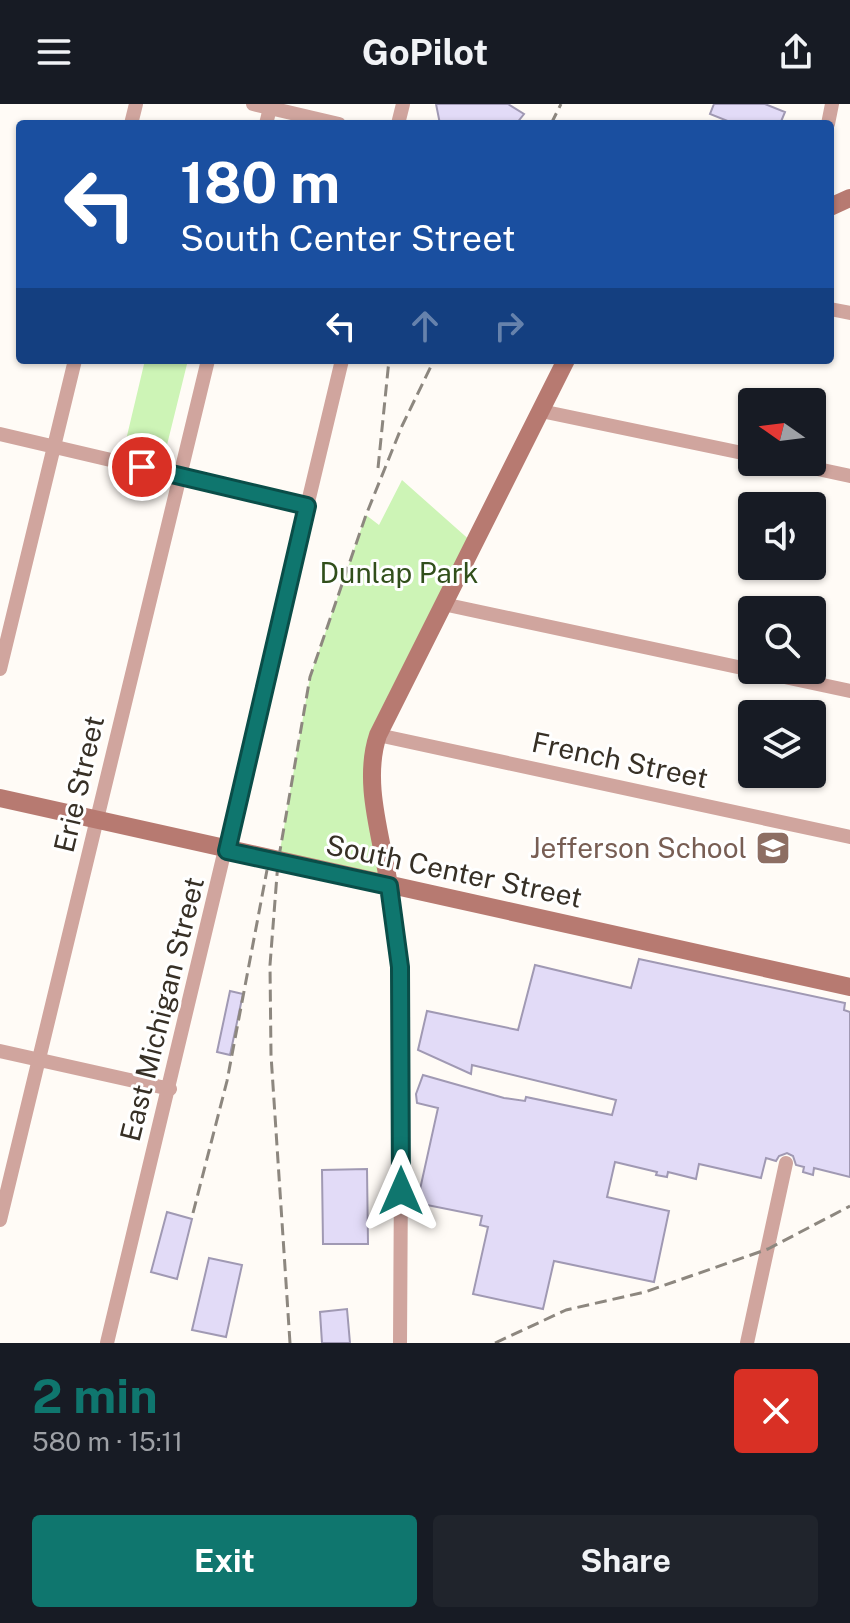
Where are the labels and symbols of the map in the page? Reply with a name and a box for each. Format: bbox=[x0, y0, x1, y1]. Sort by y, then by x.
north arrow bbox=[738, 388, 826, 476]
pin bbox=[108, 433, 176, 501]
park label: Dunlap Park bbox=[320, 556, 478, 589]
street label: Erie Street bbox=[47, 712, 110, 855]
street label: French Street bbox=[529, 725, 711, 794]
street label: South Center Street bbox=[323, 827, 585, 914]
school or university icon: Jefferson School bbox=[754, 829, 792, 867]
place label: Jefferson School bbox=[530, 831, 747, 864]
street label: East Michigan Street bbox=[113, 873, 210, 1144]
position arrow bbox=[359, 1149, 443, 1233]

